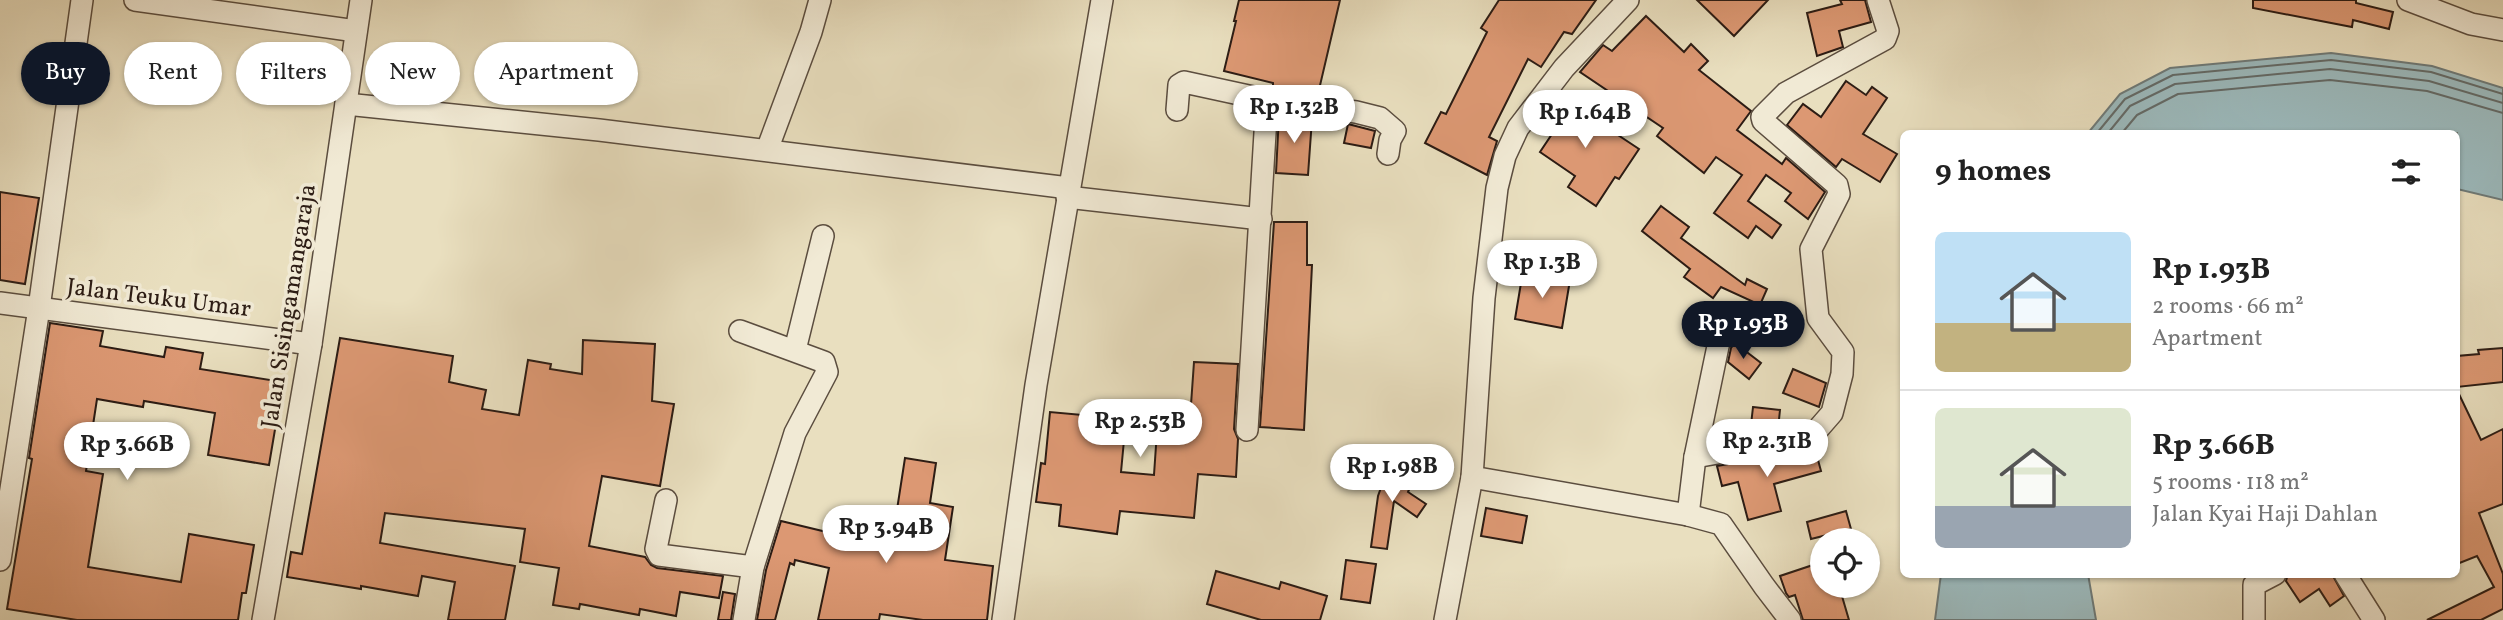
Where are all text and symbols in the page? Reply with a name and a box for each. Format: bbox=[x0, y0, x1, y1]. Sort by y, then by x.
chip: Buy bbox=[21, 42, 110, 105]
chip: Rent bbox=[124, 42, 222, 105]
chip: Filters bbox=[236, 42, 351, 105]
chip: New bbox=[365, 42, 460, 105]
chip: Apartment bbox=[474, 42, 638, 105]
pin: Rp 1.32B bbox=[1222, 86, 1366, 145]
pin: Rp 1.64B bbox=[1513, 90, 1657, 150]
text: Rp 1.32B bbox=[1249, 92, 1339, 124]
text: Rp 1.64B bbox=[1539, 97, 1631, 129]
text: 9 homes bbox=[1935, 151, 2051, 193]
icon: filters bbox=[2387, 153, 2425, 191]
street label: Jalan Sisingamangaraja bbox=[254, 182, 326, 431]
pin: Rp 1.3B bbox=[1477, 240, 1607, 300]
text: Rp 1.3B bbox=[1503, 247, 1581, 279]
text: Rp 1.93B bbox=[2152, 249, 2270, 291]
icon: home bbox=[1991, 260, 2075, 344]
street label: Jalan Teuku Umar bbox=[65, 271, 253, 327]
text: 2 rooms · 66 m² bbox=[2152, 291, 2304, 323]
pin: Rp 1.93B bbox=[1671, 302, 1815, 361]
text: Rp 1.93B bbox=[1698, 308, 1788, 340]
text: Apartment bbox=[2152, 323, 2263, 355]
pin: Rp 2.53B bbox=[1068, 400, 1212, 459]
text: Rp 2.53B bbox=[1094, 406, 1186, 438]
pin: Rp 2.31B bbox=[1695, 420, 1839, 479]
pin: Rp 3.66B bbox=[55, 422, 199, 482]
text: Rp 3.66B bbox=[2152, 425, 2275, 467]
text: Rp 2.31B bbox=[1722, 426, 1812, 458]
text: Rp 3.66B bbox=[80, 429, 174, 461]
icon: home bbox=[1991, 436, 2075, 520]
pin: Rp 1.98B bbox=[1320, 444, 1464, 504]
text: Rp 1.98B bbox=[1346, 451, 1438, 483]
text: 5 rooms · 118 m² bbox=[2152, 467, 2309, 499]
text: Jalan Kyai Haji Dahlan bbox=[2152, 499, 2378, 531]
pin: Rp 3.94B bbox=[814, 505, 958, 565]
text: Rp 3.94B bbox=[838, 512, 934, 544]
map controls bbox=[1810, 528, 1880, 598]
button: locate bbox=[1810, 528, 1880, 598]

